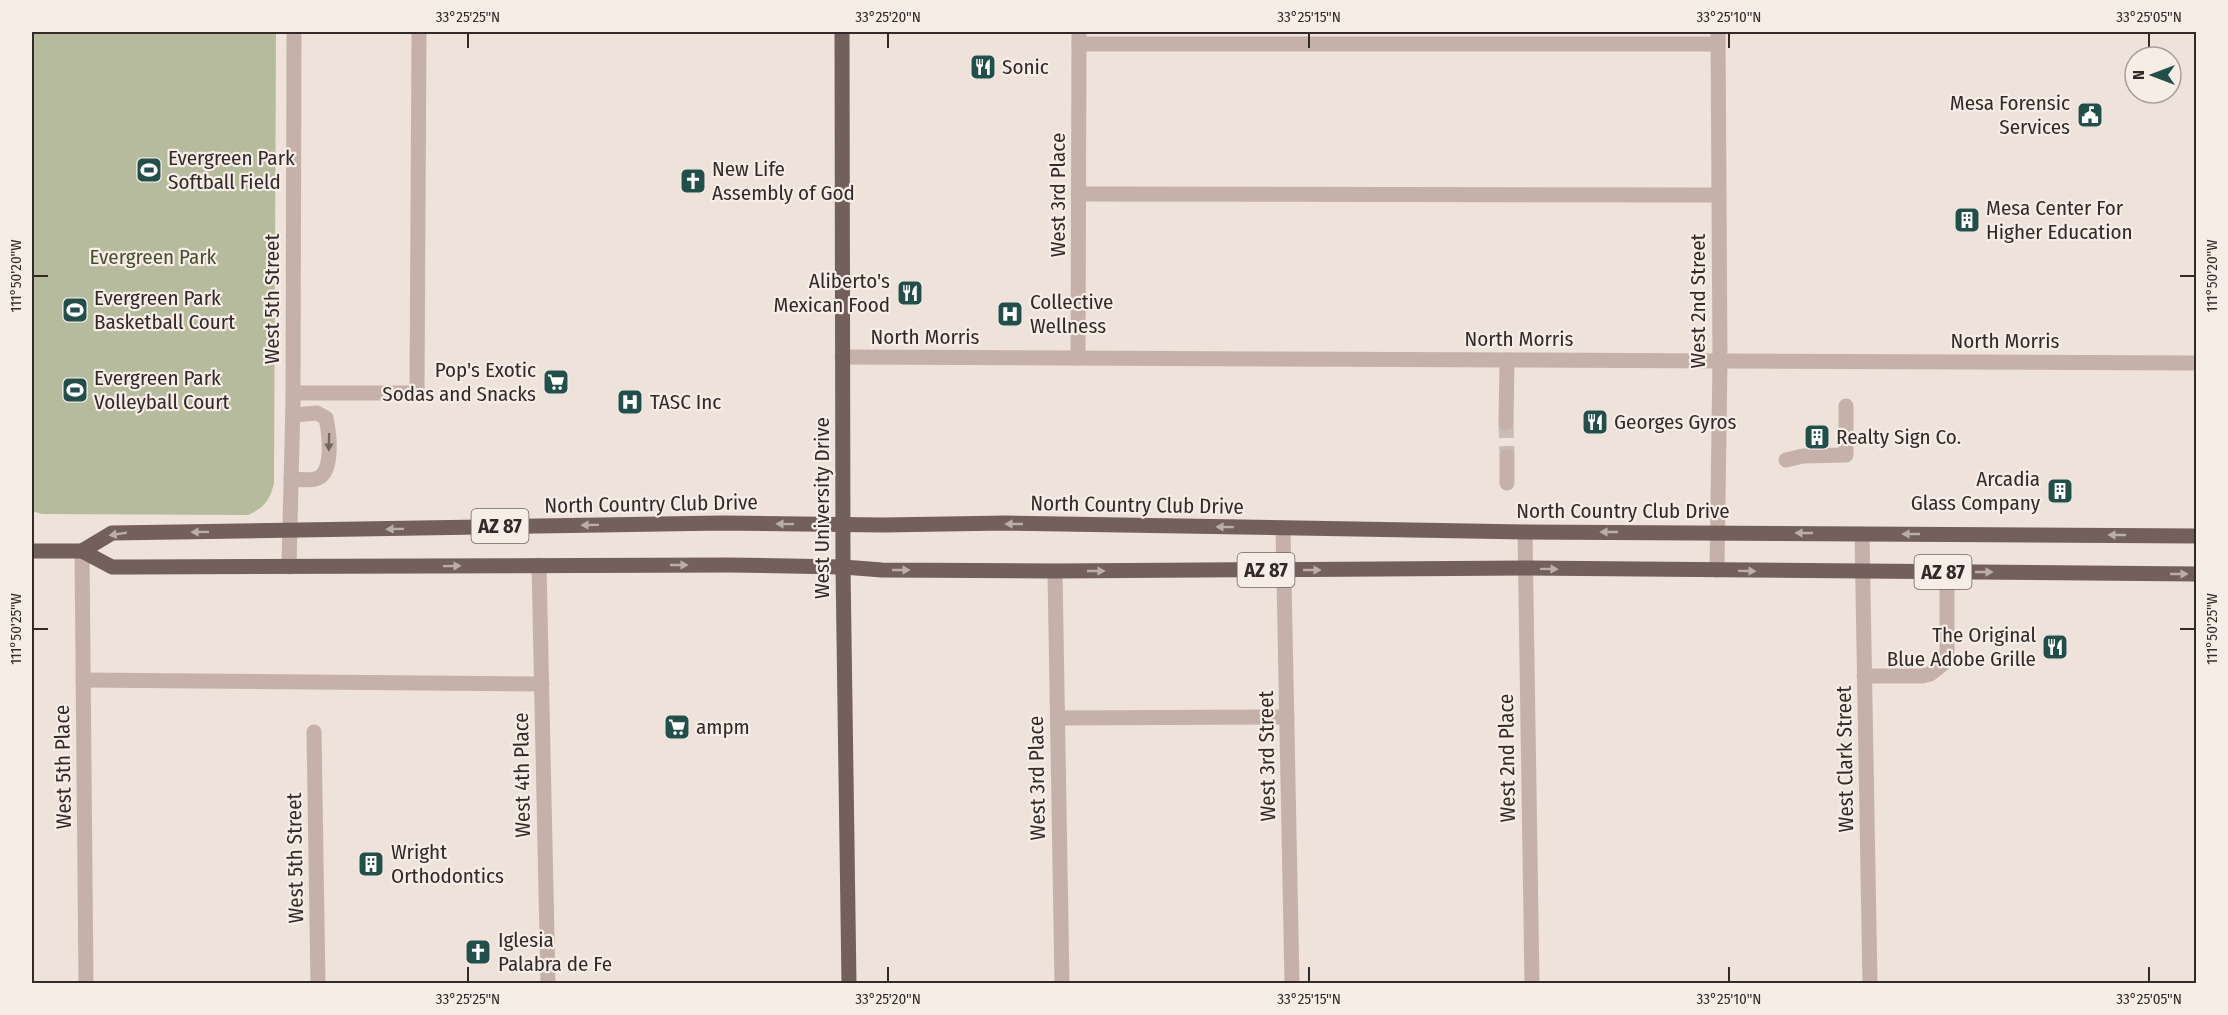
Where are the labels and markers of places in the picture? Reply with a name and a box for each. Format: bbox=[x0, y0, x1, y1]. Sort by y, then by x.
restaurant icon: Sonic bbox=[968, 52, 998, 82]
place label: Sonic bbox=[1002, 54, 1049, 80]
place label: Mesa Forensic Services bbox=[1950, 90, 2070, 140]
public building icon: Mesa Forensic Services bbox=[2075, 100, 2105, 130]
place label: Evergreen Park Softball Field bbox=[168, 145, 295, 195]
sports icon: Evergreen Park Softball Field bbox=[134, 155, 164, 185]
place label: New Life Assembly of God bbox=[712, 156, 855, 206]
church icon: New Life Assembly of God bbox=[678, 166, 708, 196]
place label: Mesa Center For Higher Education bbox=[1986, 195, 2133, 245]
building icon: Mesa Center For Higher Education bbox=[1952, 205, 1982, 235]
place label: Aliberto's Mexican Food bbox=[774, 268, 890, 318]
restaurant icon: Aliberto's Mexican Food bbox=[895, 278, 925, 308]
place label: Evergreen Park Basketball Court bbox=[94, 285, 235, 335]
place label: Collective Wellness bbox=[1030, 289, 1113, 339]
sports icon: Evergreen Park Basketball Court bbox=[60, 295, 90, 325]
hospital icon: Collective Wellness bbox=[995, 299, 1025, 329]
place label: Pop's Exotic Sodas and Snacks bbox=[382, 357, 536, 407]
place label: Evergreen Park Volleyball Court bbox=[94, 365, 230, 415]
supermarket icon: Pop's Exotic Sodas and Snacks bbox=[541, 367, 571, 397]
sports icon: Evergreen Park Volleyball Court bbox=[60, 375, 90, 405]
hospital icon: TASC Inc bbox=[615, 387, 645, 417]
place label: TASC Inc bbox=[650, 389, 721, 415]
restaurant icon: Georges Gyros bbox=[1580, 407, 1610, 437]
place label: Georges Gyros bbox=[1614, 409, 1736, 435]
building icon: Realty Sign Co. bbox=[1802, 422, 1832, 452]
place label: Realty Sign Co. bbox=[1836, 424, 1961, 450]
place label: Arcadia Glass Company bbox=[1911, 466, 2041, 516]
building icon: Arcadia Glass Company bbox=[2045, 476, 2075, 506]
place label: The Original Blue Adobe Grille bbox=[1887, 622, 2036, 672]
restaurant icon: The Original Blue Adobe Grille bbox=[2040, 632, 2070, 662]
supermarket icon: ampm bbox=[662, 712, 692, 742]
place label: ampm bbox=[696, 714, 750, 740]
place label: Wright Orthodontics bbox=[391, 839, 504, 889]
building icon: Wright Orthodontics bbox=[356, 849, 386, 879]
place label: Iglesia Palabra de Fe bbox=[498, 927, 612, 977]
church icon: Iglesia Palabra de Fe bbox=[463, 937, 493, 967]

